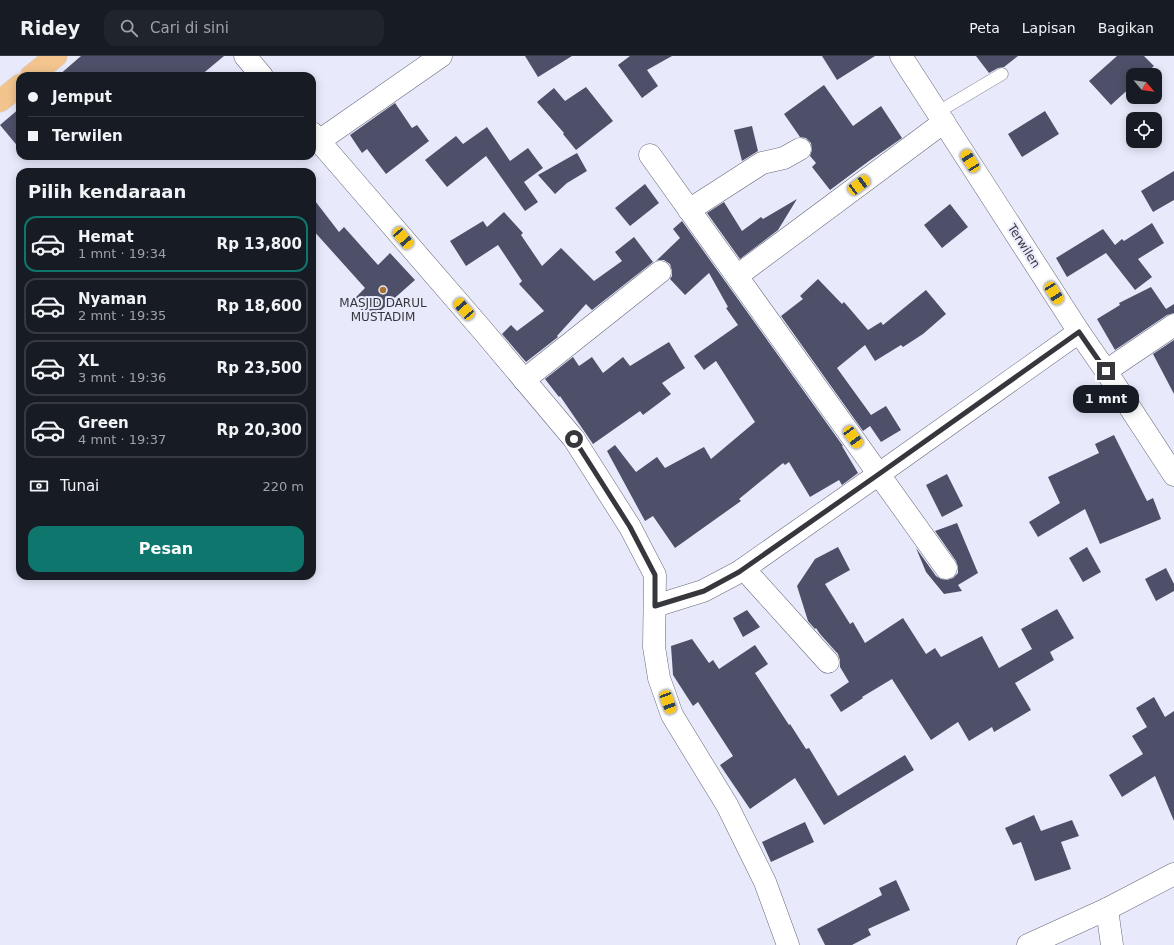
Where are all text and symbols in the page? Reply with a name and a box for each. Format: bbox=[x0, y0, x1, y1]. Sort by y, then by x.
search box bbox=[104, 10, 384, 46]
text: Ridey bbox=[20, 17, 80, 39]
icon: search bbox=[118, 17, 140, 39]
text: Cari di sini bbox=[150, 19, 229, 37]
text: Peta bbox=[969, 20, 1000, 36]
text: Lapisan bbox=[1022, 20, 1076, 36]
text: Bagikan bbox=[1098, 20, 1154, 36]
north arrow bbox=[1126, 68, 1162, 104]
map controls bbox=[1126, 68, 1162, 148]
text: Jemput bbox=[52, 88, 112, 106]
button: locate bbox=[1126, 112, 1162, 148]
text: Terwilen bbox=[52, 127, 123, 145]
car bbox=[959, 148, 981, 174]
car bbox=[846, 173, 872, 197]
text: Pilih kendaraan bbox=[28, 181, 186, 202]
street label: Terwilen bbox=[1004, 221, 1043, 270]
car bbox=[391, 225, 415, 251]
icon: car bbox=[30, 226, 66, 262]
text: Hemat bbox=[78, 228, 134, 246]
text: Rp 13,800 bbox=[217, 235, 302, 253]
text: 1 mnt · 19:34 bbox=[78, 246, 166, 261]
car bbox=[1043, 280, 1065, 306]
marker: MASJID DARUL MUSTADIM bbox=[378, 285, 388, 295]
icon: car bbox=[30, 288, 66, 324]
text: Nyaman bbox=[78, 290, 147, 308]
place label: MASJID DARUL MUSTADIM bbox=[339, 296, 427, 324]
car bbox=[452, 296, 476, 322]
text: Rp 18,600 bbox=[217, 297, 302, 315]
text: 2 mnt · 19:35 bbox=[78, 308, 166, 323]
icon: car bbox=[30, 350, 66, 386]
text: XL bbox=[78, 352, 99, 370]
text: Rp 23,500 bbox=[217, 359, 302, 377]
route end bbox=[1097, 362, 1115, 380]
text: 3 mnt · 19:36 bbox=[78, 370, 166, 385]
callout: 1 mnt bbox=[1073, 385, 1139, 413]
text: 1 mnt bbox=[1085, 391, 1127, 406]
icon: car bbox=[30, 412, 66, 448]
text: Green bbox=[78, 414, 129, 432]
text: Rp 20,300 bbox=[217, 421, 302, 439]
car bbox=[841, 424, 865, 450]
route start bbox=[565, 430, 583, 448]
text: 4 mnt · 19:37 bbox=[78, 432, 166, 447]
icon: cash bbox=[28, 475, 50, 497]
text: Tunai bbox=[60, 477, 99, 495]
text: 220 m bbox=[262, 479, 304, 494]
button: Pesan bbox=[28, 526, 304, 572]
car bbox=[658, 689, 678, 715]

